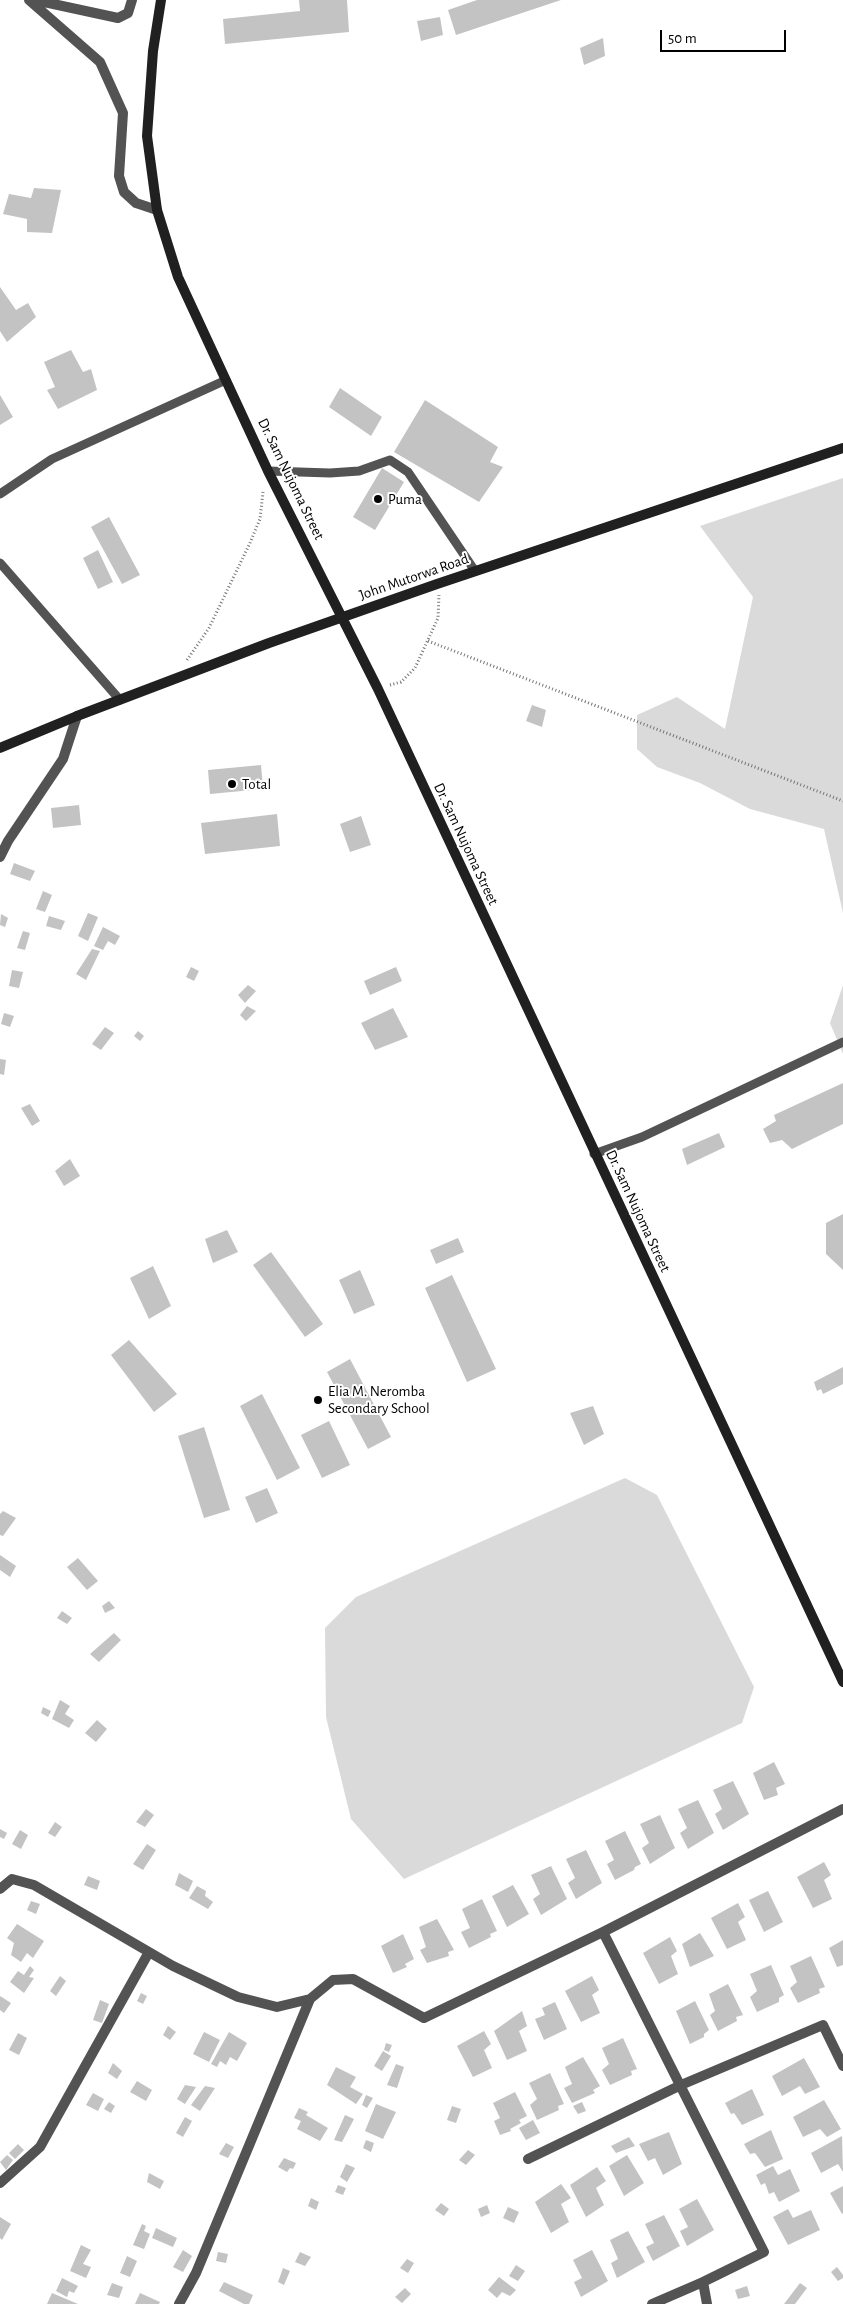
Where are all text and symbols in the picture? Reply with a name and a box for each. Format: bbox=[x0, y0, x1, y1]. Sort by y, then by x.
scale bar bbox=[663, 20, 789, 52]
text: 50 m bbox=[668, 31, 697, 46]
street label: Dr. Sam Nujoma Street bbox=[254, 415, 328, 543]
place label: Puma bbox=[388, 490, 422, 508]
marker: Puma bbox=[372, 493, 384, 505]
street label: John Mutorwa Road bbox=[357, 550, 471, 604]
place label: Total bbox=[242, 775, 271, 793]
marker: Total bbox=[226, 778, 238, 790]
street label: Dr. Sam Nujoma Street bbox=[430, 780, 502, 908]
street label: Dr. Sam Nujoma Street bbox=[602, 1147, 674, 1275]
place label: Elia M. Neromba Secondary School bbox=[328, 1382, 430, 1417]
marker: Elia M. Neromba Secondary School bbox=[312, 1394, 324, 1406]

